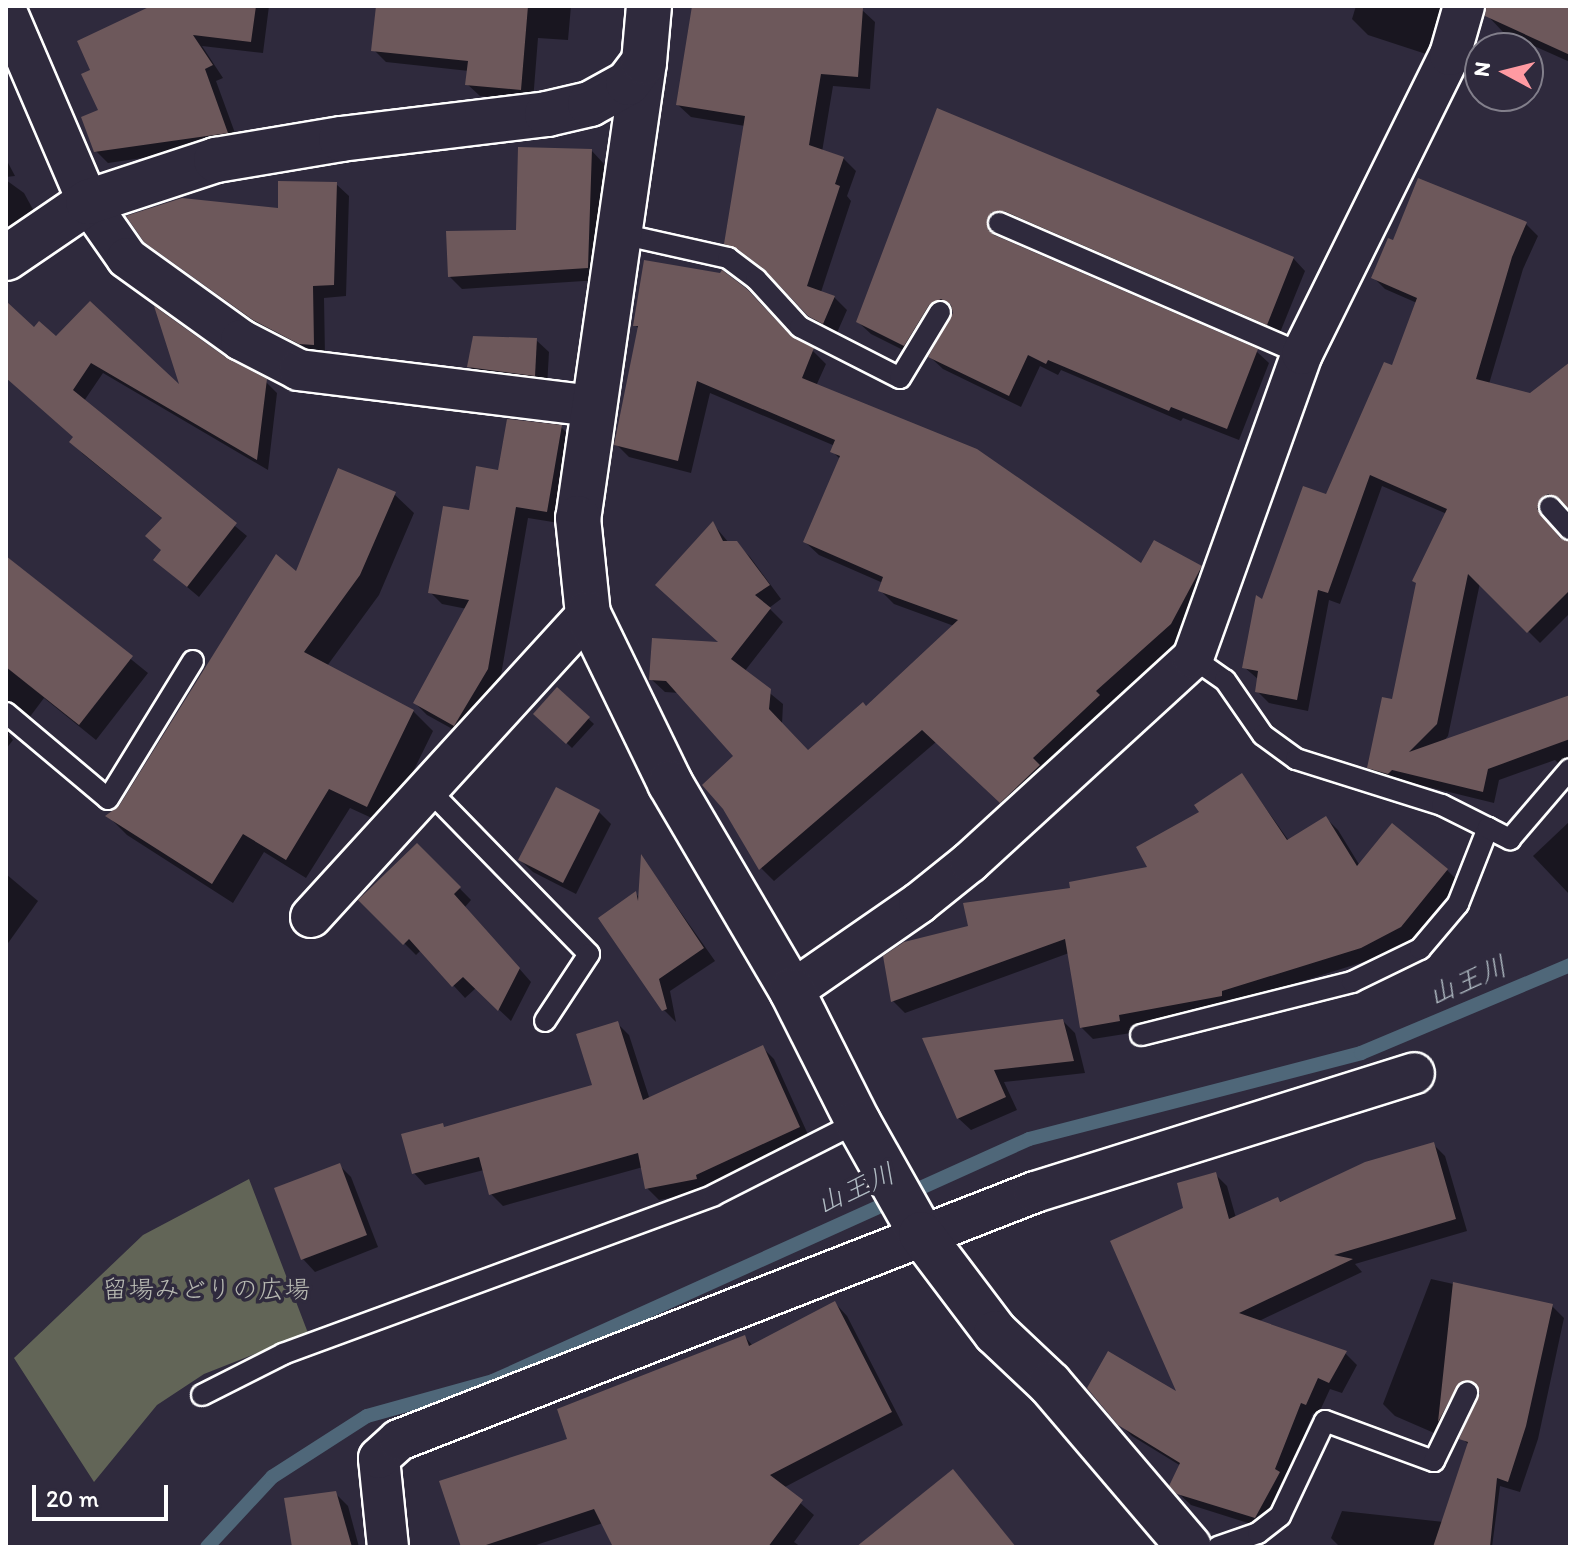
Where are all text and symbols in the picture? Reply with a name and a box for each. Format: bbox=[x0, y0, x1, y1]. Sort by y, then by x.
north arrow bbox=[1464, 32, 1544, 112]
text: N bbox=[1467, 60, 1496, 78]
water label: 山王川 bbox=[1422, 948, 1512, 1012]
water label: 山王川 bbox=[810, 1156, 900, 1220]
park label: 留場みどりの広場 bbox=[102, 1274, 310, 1306]
scale bar bbox=[36, 1469, 172, 1519]
text: 20 m bbox=[46, 1484, 99, 1513]

